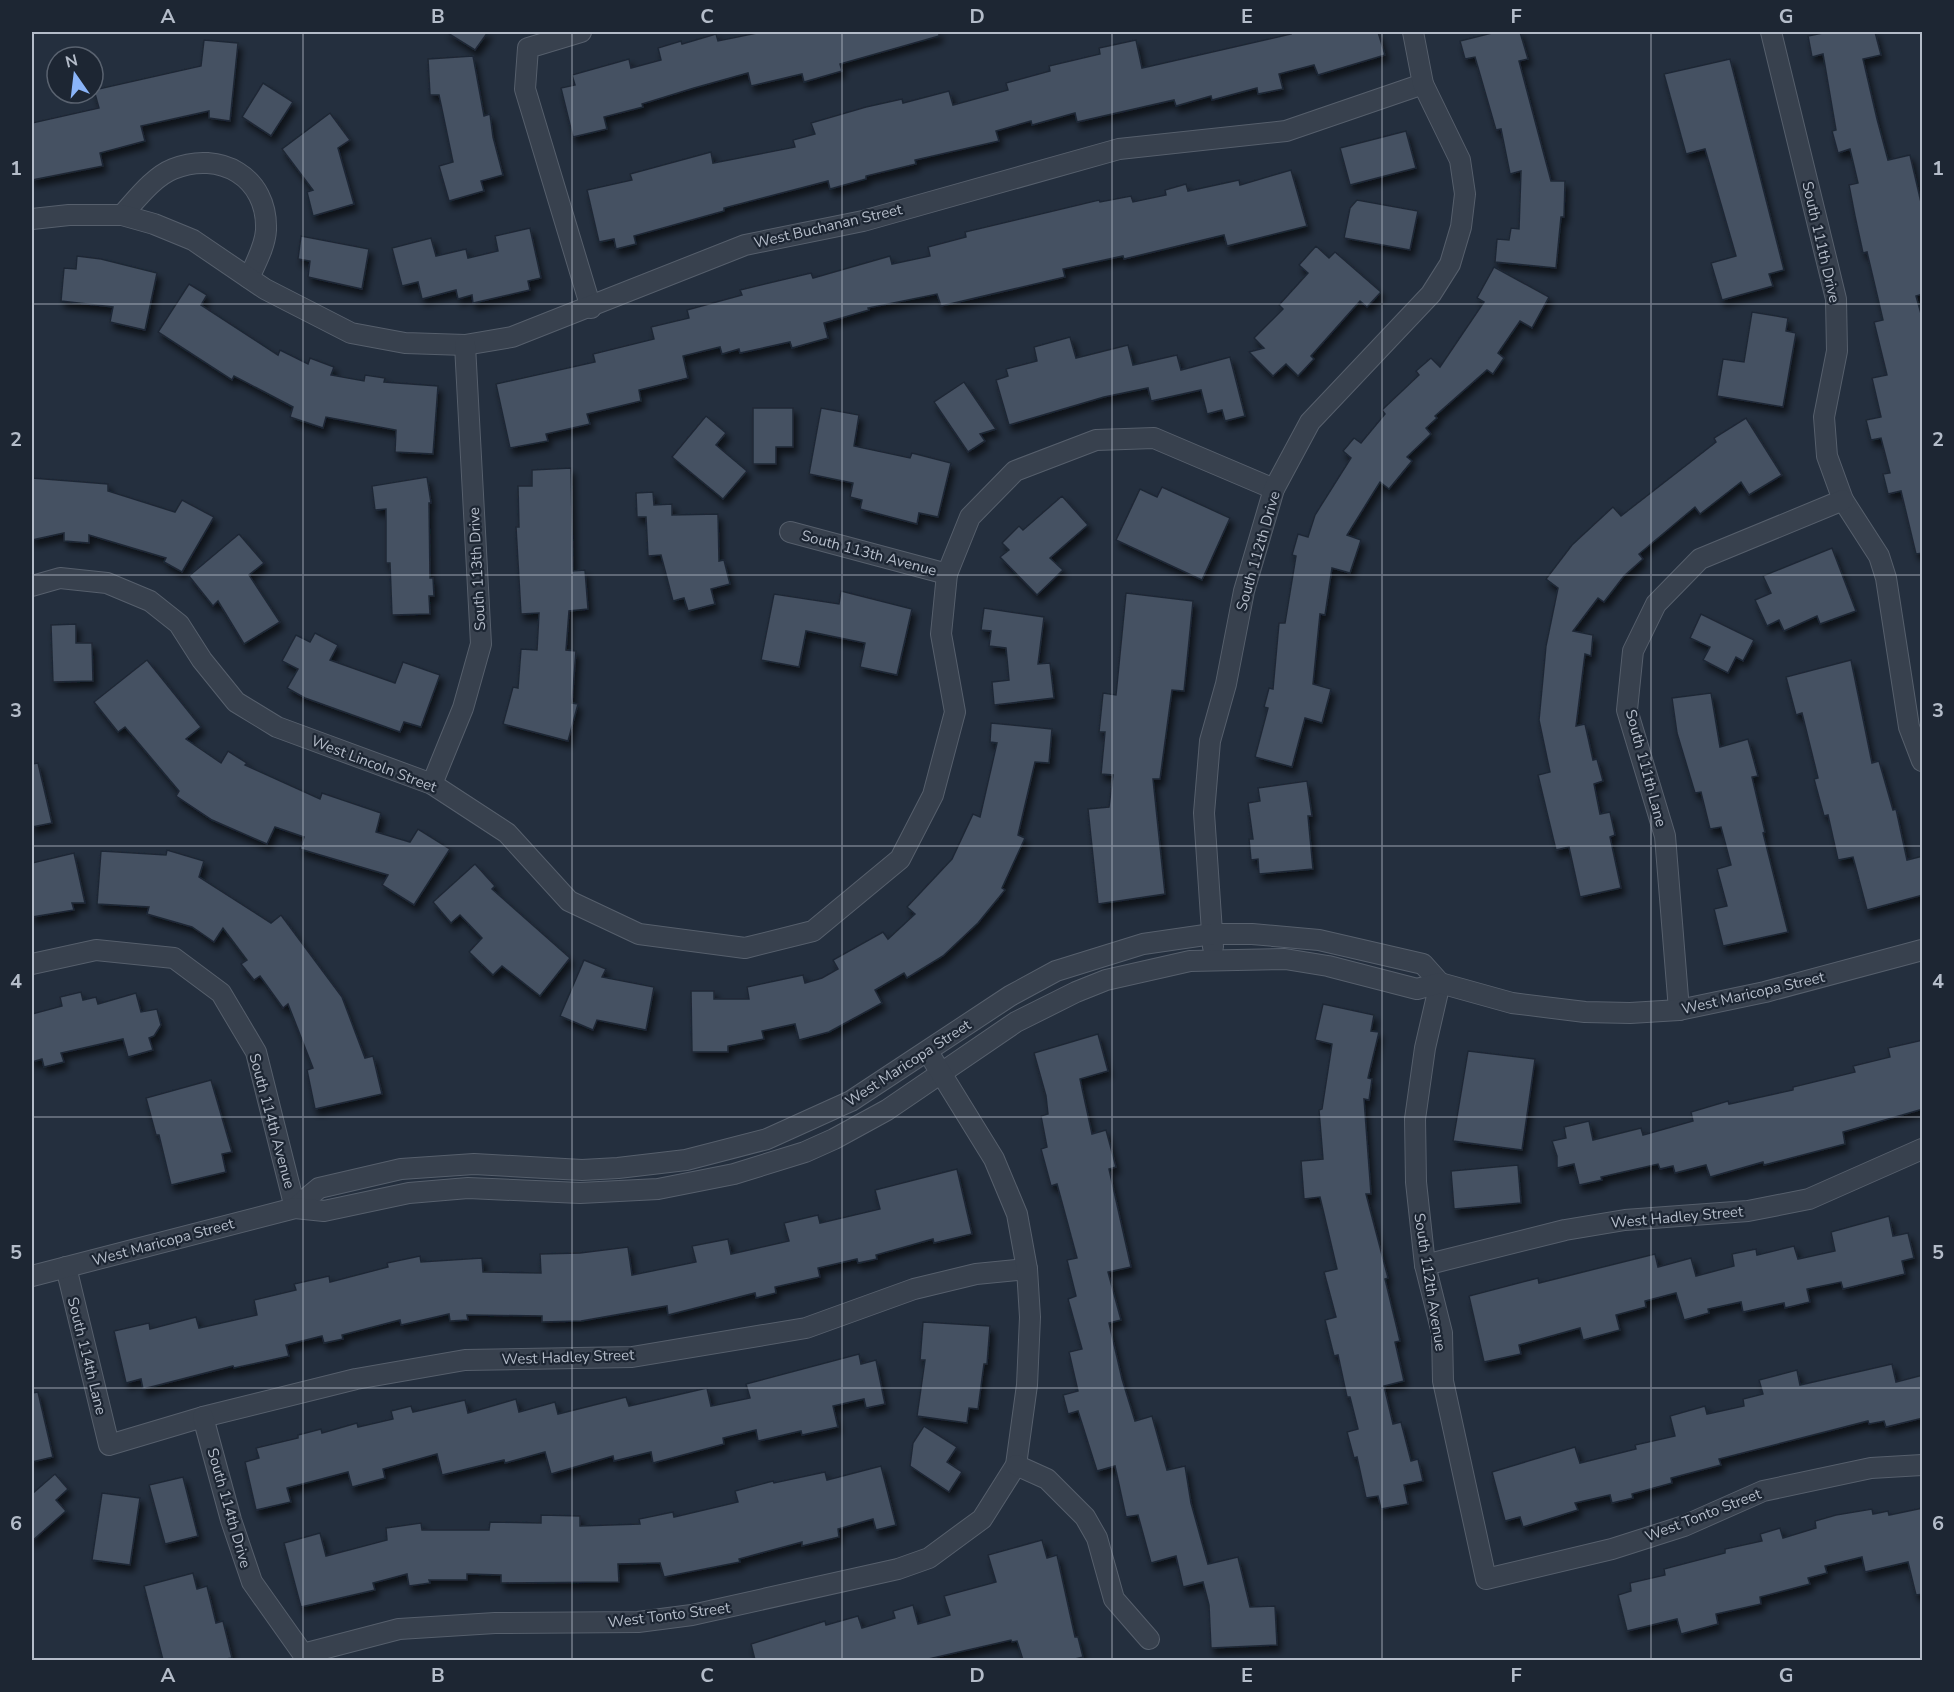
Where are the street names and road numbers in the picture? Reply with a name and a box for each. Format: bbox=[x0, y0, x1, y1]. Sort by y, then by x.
street label: South 111th Drive bbox=[1797, 179, 1845, 305]
street label: West Buchanan Street bbox=[752, 199, 905, 253]
street label: South 112th Drive bbox=[1231, 489, 1285, 613]
street label: South 113th Drive bbox=[464, 507, 490, 631]
street label: South 113th Avenue bbox=[799, 525, 939, 581]
street label: South 111th Lane bbox=[1621, 707, 1671, 829]
street label: West Lincoln Street bbox=[308, 731, 440, 797]
street label: West Maricopa Street bbox=[1680, 967, 1827, 1019]
street label: West Maricopa Street bbox=[841, 1014, 975, 1111]
street label: South 114th Avenue bbox=[244, 1051, 300, 1191]
street label: West Hadley Street bbox=[1610, 1201, 1745, 1233]
street label: South 112th Avenue bbox=[1409, 1212, 1451, 1352]
street label: West Maricopa Street bbox=[90, 1213, 237, 1271]
street label: South 114th Lane bbox=[63, 1295, 111, 1417]
street label: West Hadley Street bbox=[501, 1345, 635, 1369]
street label: South 114th Drive bbox=[202, 1446, 256, 1570]
street label: West Tonto Street bbox=[1642, 1483, 1765, 1546]
street label: West Tonto Street bbox=[607, 1597, 732, 1632]

